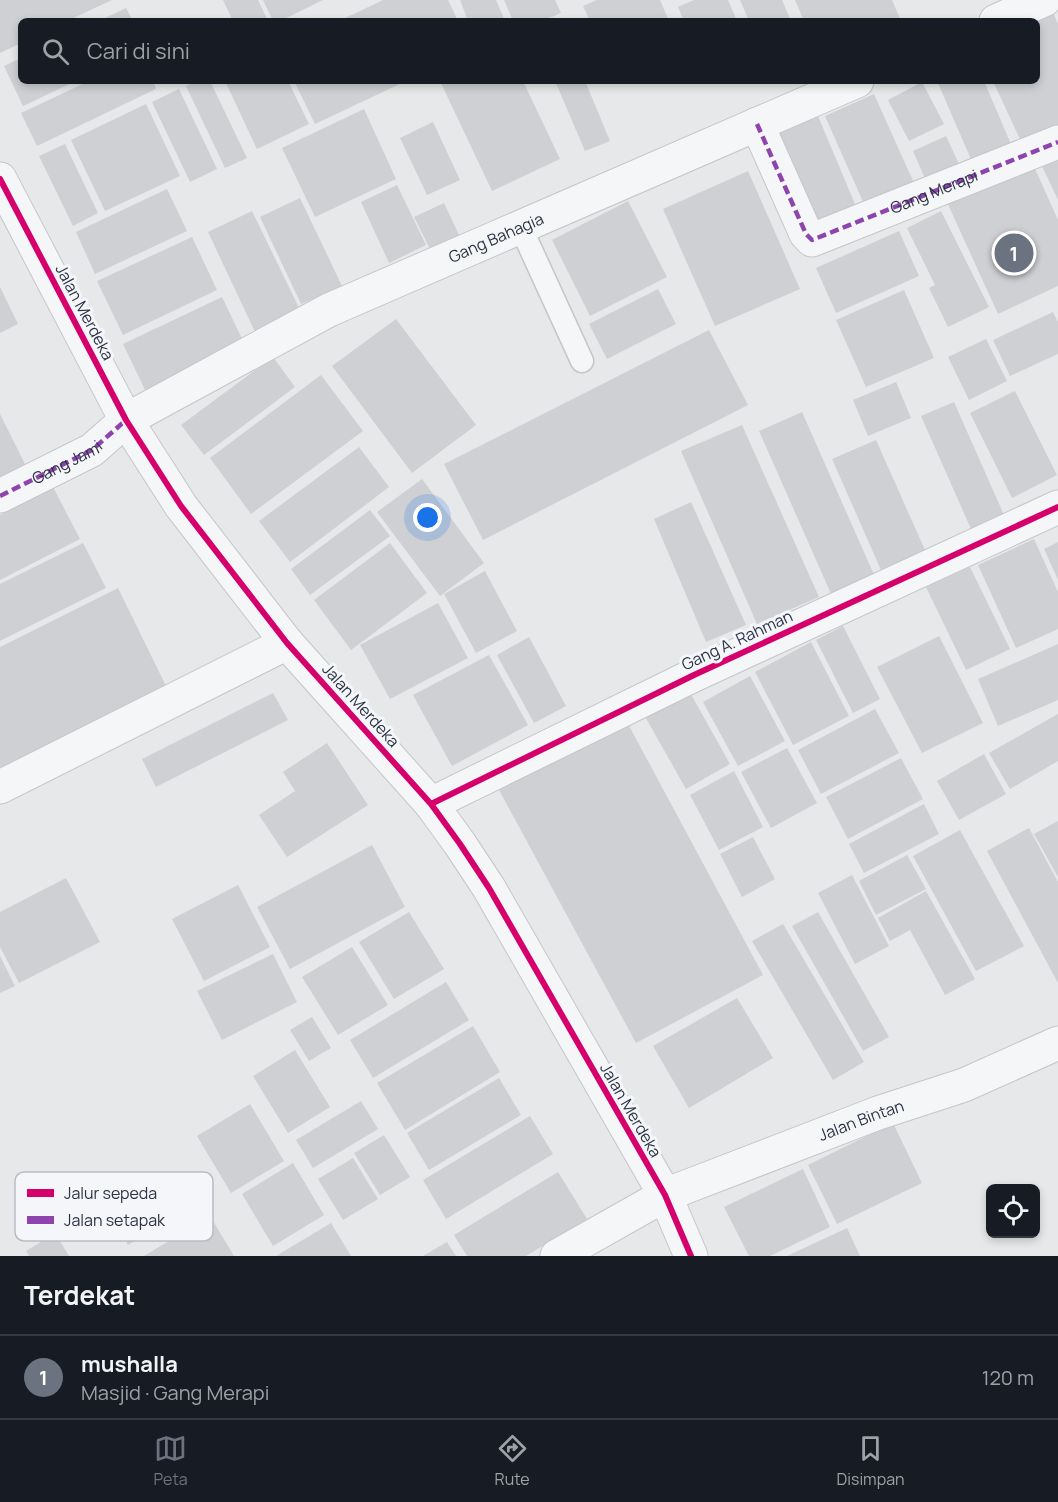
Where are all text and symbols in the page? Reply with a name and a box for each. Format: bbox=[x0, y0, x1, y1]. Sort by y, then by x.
search box bbox=[18, 18, 1040, 84]
icon: search bbox=[39, 35, 72, 68]
text: Cari di sini bbox=[87, 36, 190, 66]
street label: Gang Merapi bbox=[887, 164, 981, 219]
street label: Gang Bahagia bbox=[445, 207, 547, 268]
pin: 1 bbox=[994, 230, 1034, 276]
street label: Jalan Merdeka bbox=[50, 260, 120, 364]
street label: Gang Jami bbox=[28, 435, 107, 489]
your location bbox=[413, 503, 442, 532]
street label: Gang A. Rahman bbox=[678, 605, 796, 675]
street label: Jalan Merdeka bbox=[317, 658, 405, 752]
street label: Jalan Merdeka bbox=[595, 1059, 667, 1161]
street label: Jalan Bintan bbox=[815, 1094, 907, 1146]
legend bbox=[15, 1172, 213, 1241]
text: Jalur sepeda bbox=[64, 1182, 157, 1204]
map controls bbox=[986, 1184, 1040, 1238]
button: locate bbox=[986, 1184, 1040, 1238]
text: Jalan setapak bbox=[64, 1209, 166, 1231]
text: Terdekat bbox=[24, 1277, 135, 1313]
text: mushalla bbox=[81, 1349, 178, 1379]
text: 1 bbox=[39, 1364, 48, 1391]
text: 120 m bbox=[982, 1364, 1034, 1391]
text: Masjid · Gang Merapi bbox=[81, 1379, 269, 1406]
tab: Peta bbox=[153, 1432, 188, 1490]
tab: Rute bbox=[495, 1432, 530, 1490]
tab: Disimpan bbox=[837, 1432, 905, 1490]

